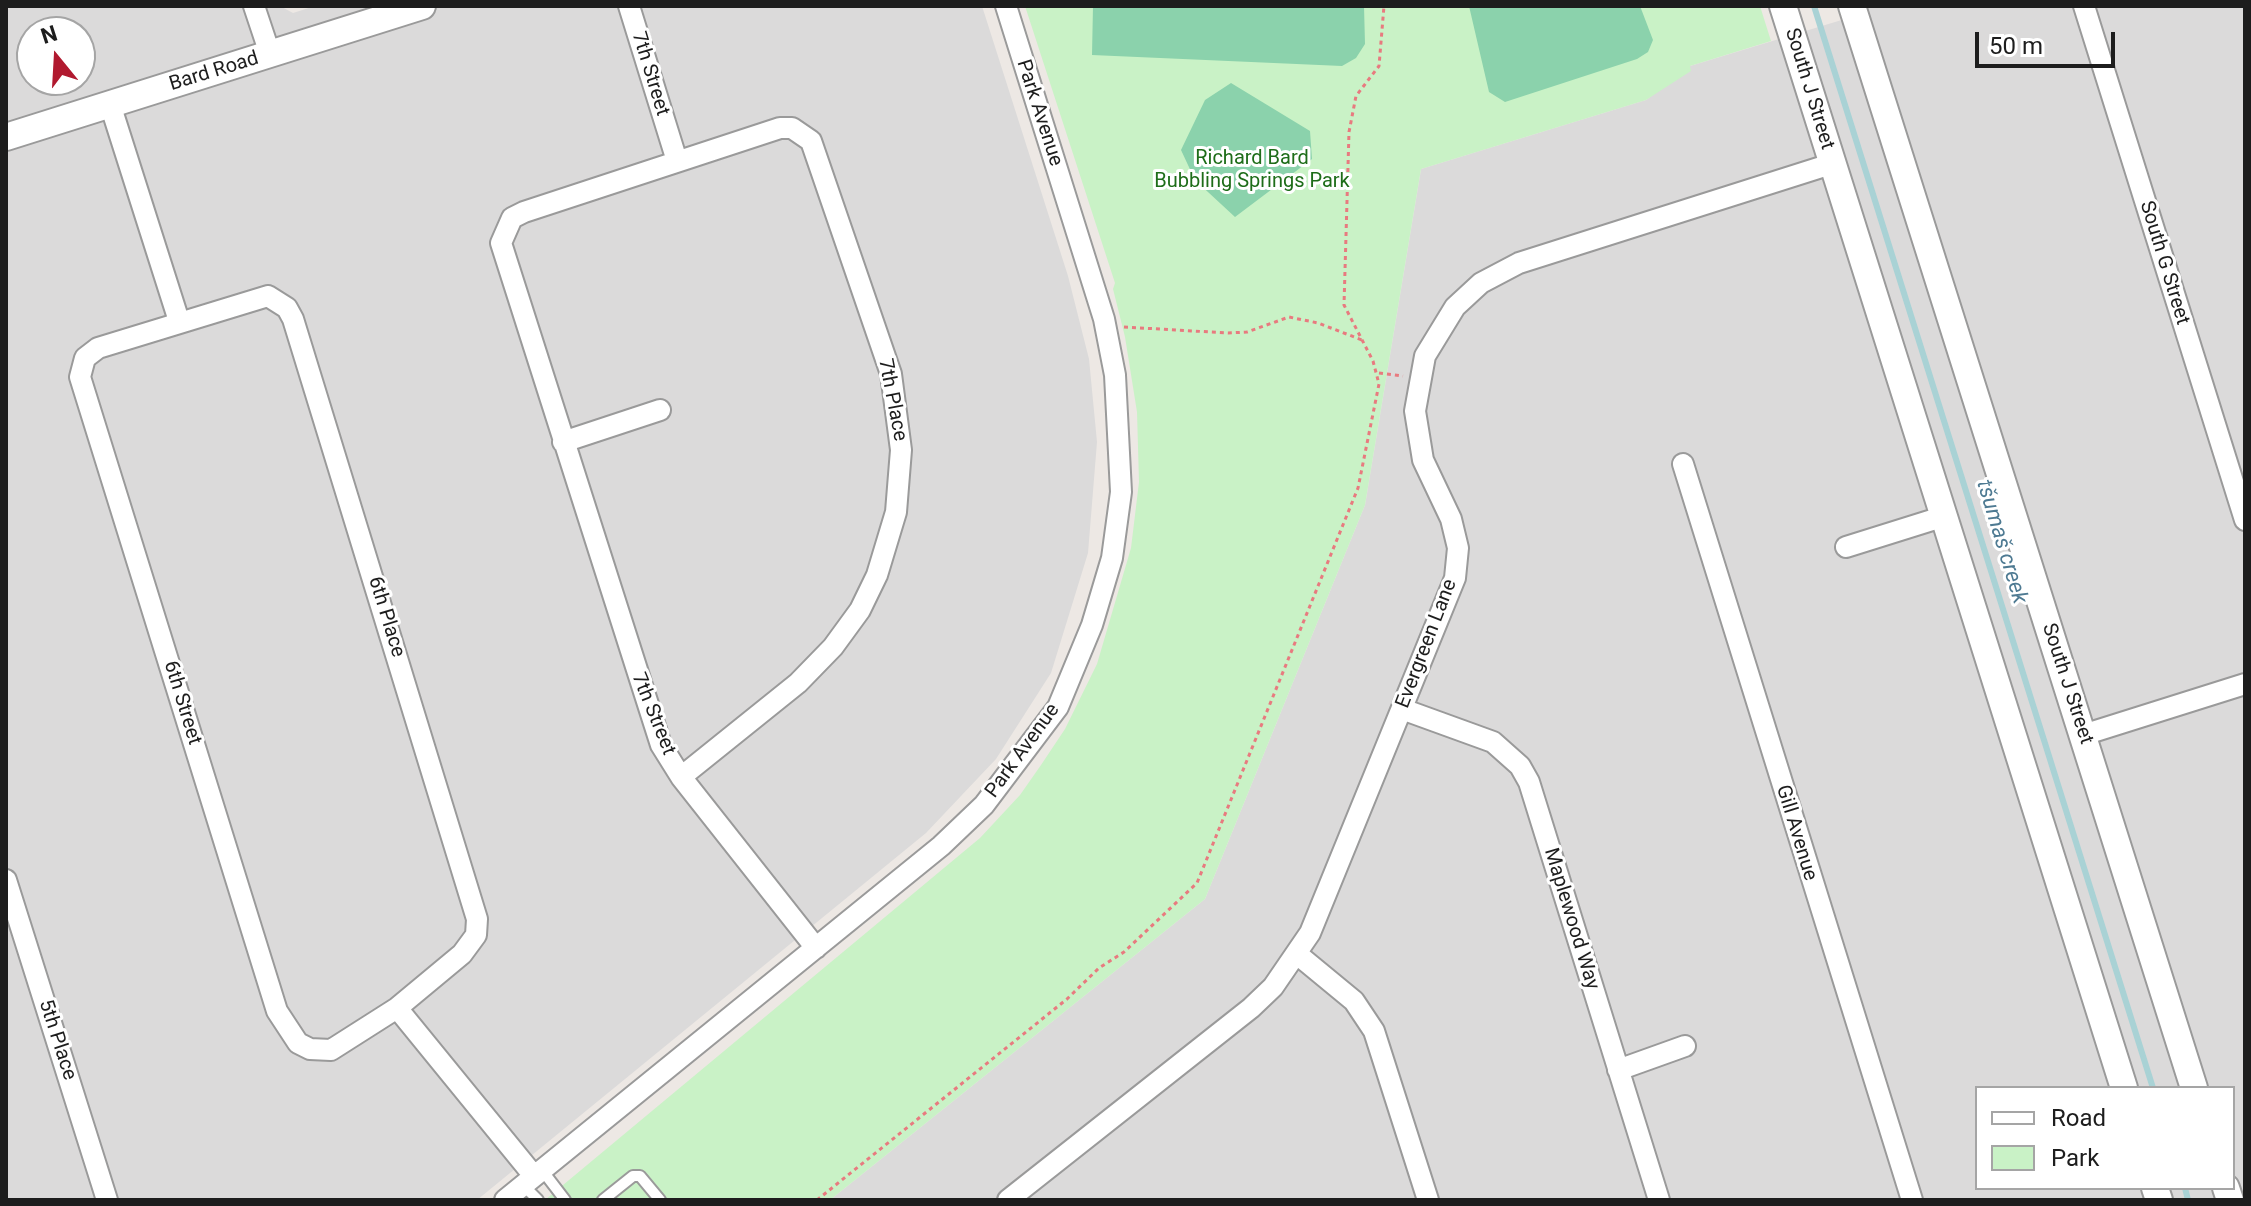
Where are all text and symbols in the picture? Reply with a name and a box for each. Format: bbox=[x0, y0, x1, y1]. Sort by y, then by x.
north arrow bbox=[16, 16, 96, 96]
scale bar bbox=[1979, 16, 2119, 66]
text: N bbox=[38, 20, 60, 49]
street label: South J Street bbox=[1779, 25, 1839, 153]
street label: 7th Street bbox=[626, 29, 674, 119]
text: 50 m bbox=[1989, 32, 2043, 60]
street label: Bard Road bbox=[166, 47, 262, 97]
street label: Park Avenue bbox=[1010, 57, 1068, 169]
park label: Richard Bard Bubbling Springs Park bbox=[1154, 147, 1350, 194]
street label: South G Street bbox=[2134, 198, 2194, 328]
street label: 7th Place bbox=[872, 357, 912, 443]
water label: tšumaš creek bbox=[1970, 477, 2032, 607]
street label: 6th Place bbox=[362, 574, 410, 660]
street label: Evergreen Lane bbox=[1391, 576, 1463, 712]
street label: South J Street bbox=[2036, 621, 2098, 747]
street label: 6th Street bbox=[158, 658, 206, 748]
street label: 7th Street bbox=[626, 669, 680, 759]
street label: Park Avenue bbox=[981, 699, 1065, 803]
street label: Gill Avenue bbox=[1770, 782, 1822, 884]
street label: Maplewood Way bbox=[1538, 845, 1604, 993]
street label: 5th Place bbox=[33, 997, 81, 1083]
legend bbox=[1975, 1086, 2235, 1190]
text: Road bbox=[2051, 1104, 2106, 1132]
text: Park bbox=[2051, 1144, 2099, 1172]

